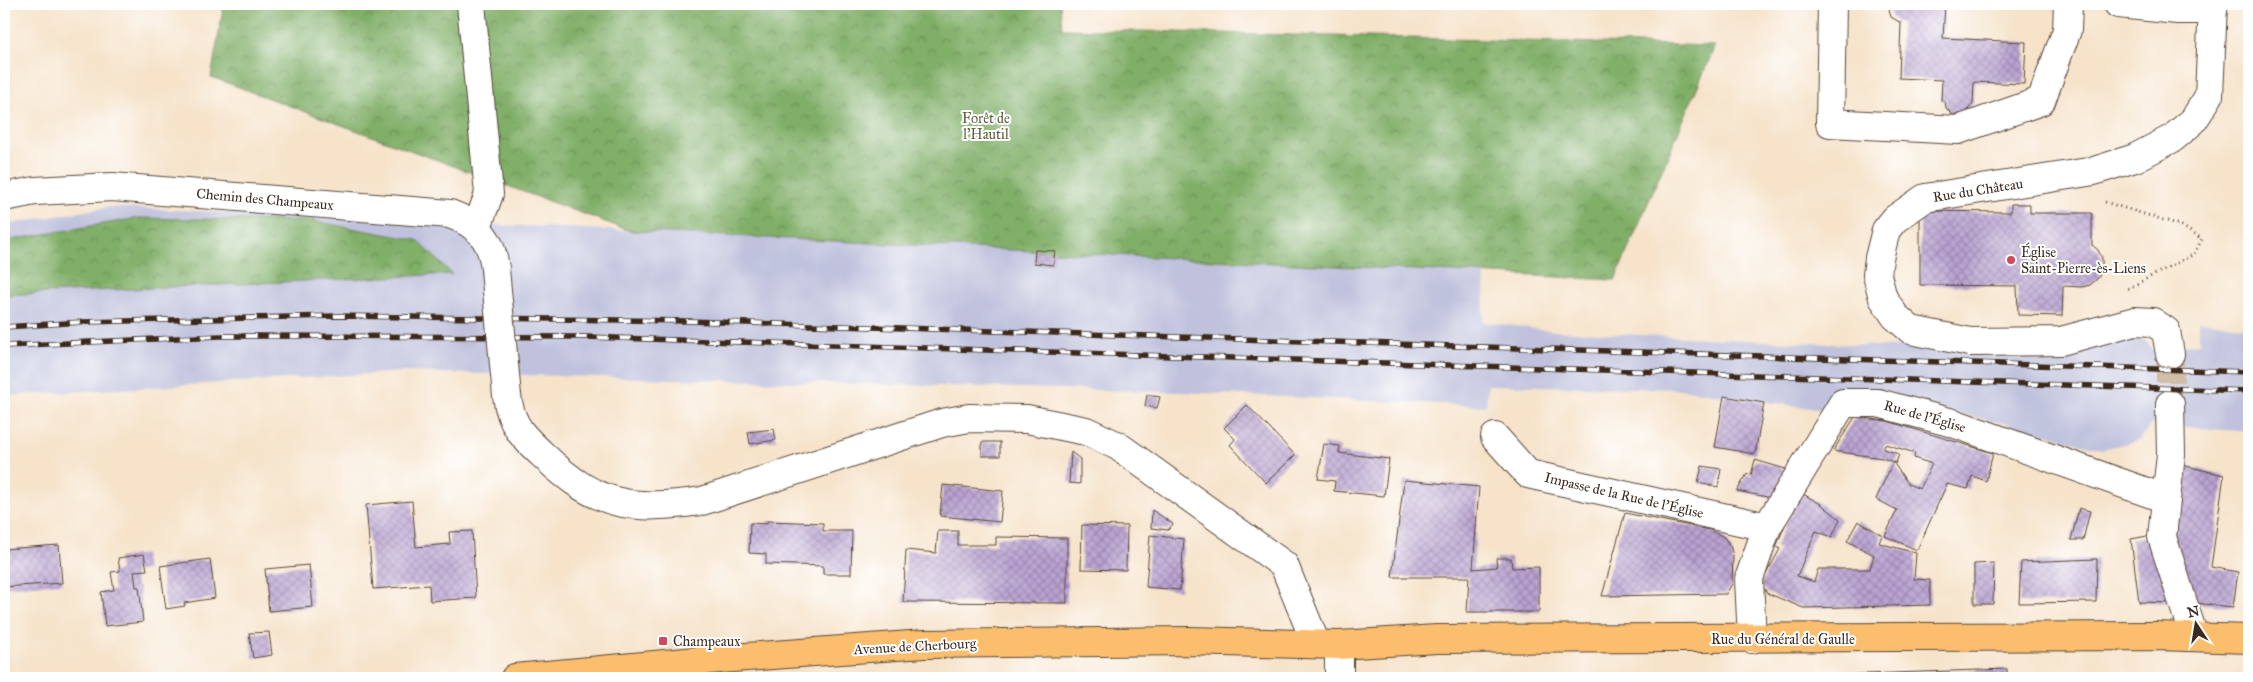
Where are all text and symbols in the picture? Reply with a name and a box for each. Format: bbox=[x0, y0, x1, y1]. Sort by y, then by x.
park label: Forêt de l'Hautil bbox=[962, 110, 1010, 143]
street label: Rue du Château bbox=[1932, 175, 2025, 206]
street label: Chemin des Champeaux bbox=[196, 185, 335, 214]
place label: Église Saint-Pierre-ès-Liens bbox=[2021, 242, 2146, 277]
marker: Église Saint-Pierre-ès-Liens bbox=[2005, 254, 2017, 266]
street label: Rue de l'Église bbox=[1882, 395, 1968, 436]
street label: Impasse de la Rue de l'Église bbox=[1543, 467, 1706, 522]
north arrow bbox=[2170, 600, 2220, 650]
text: N bbox=[2186, 602, 2201, 621]
street label: Rue du Général de Gaulle bbox=[1711, 631, 1855, 648]
place label: Champeaux bbox=[673, 633, 741, 650]
marker: Champeaux bbox=[657, 635, 669, 647]
street label: Avenue de Cherbourg bbox=[852, 635, 977, 658]

